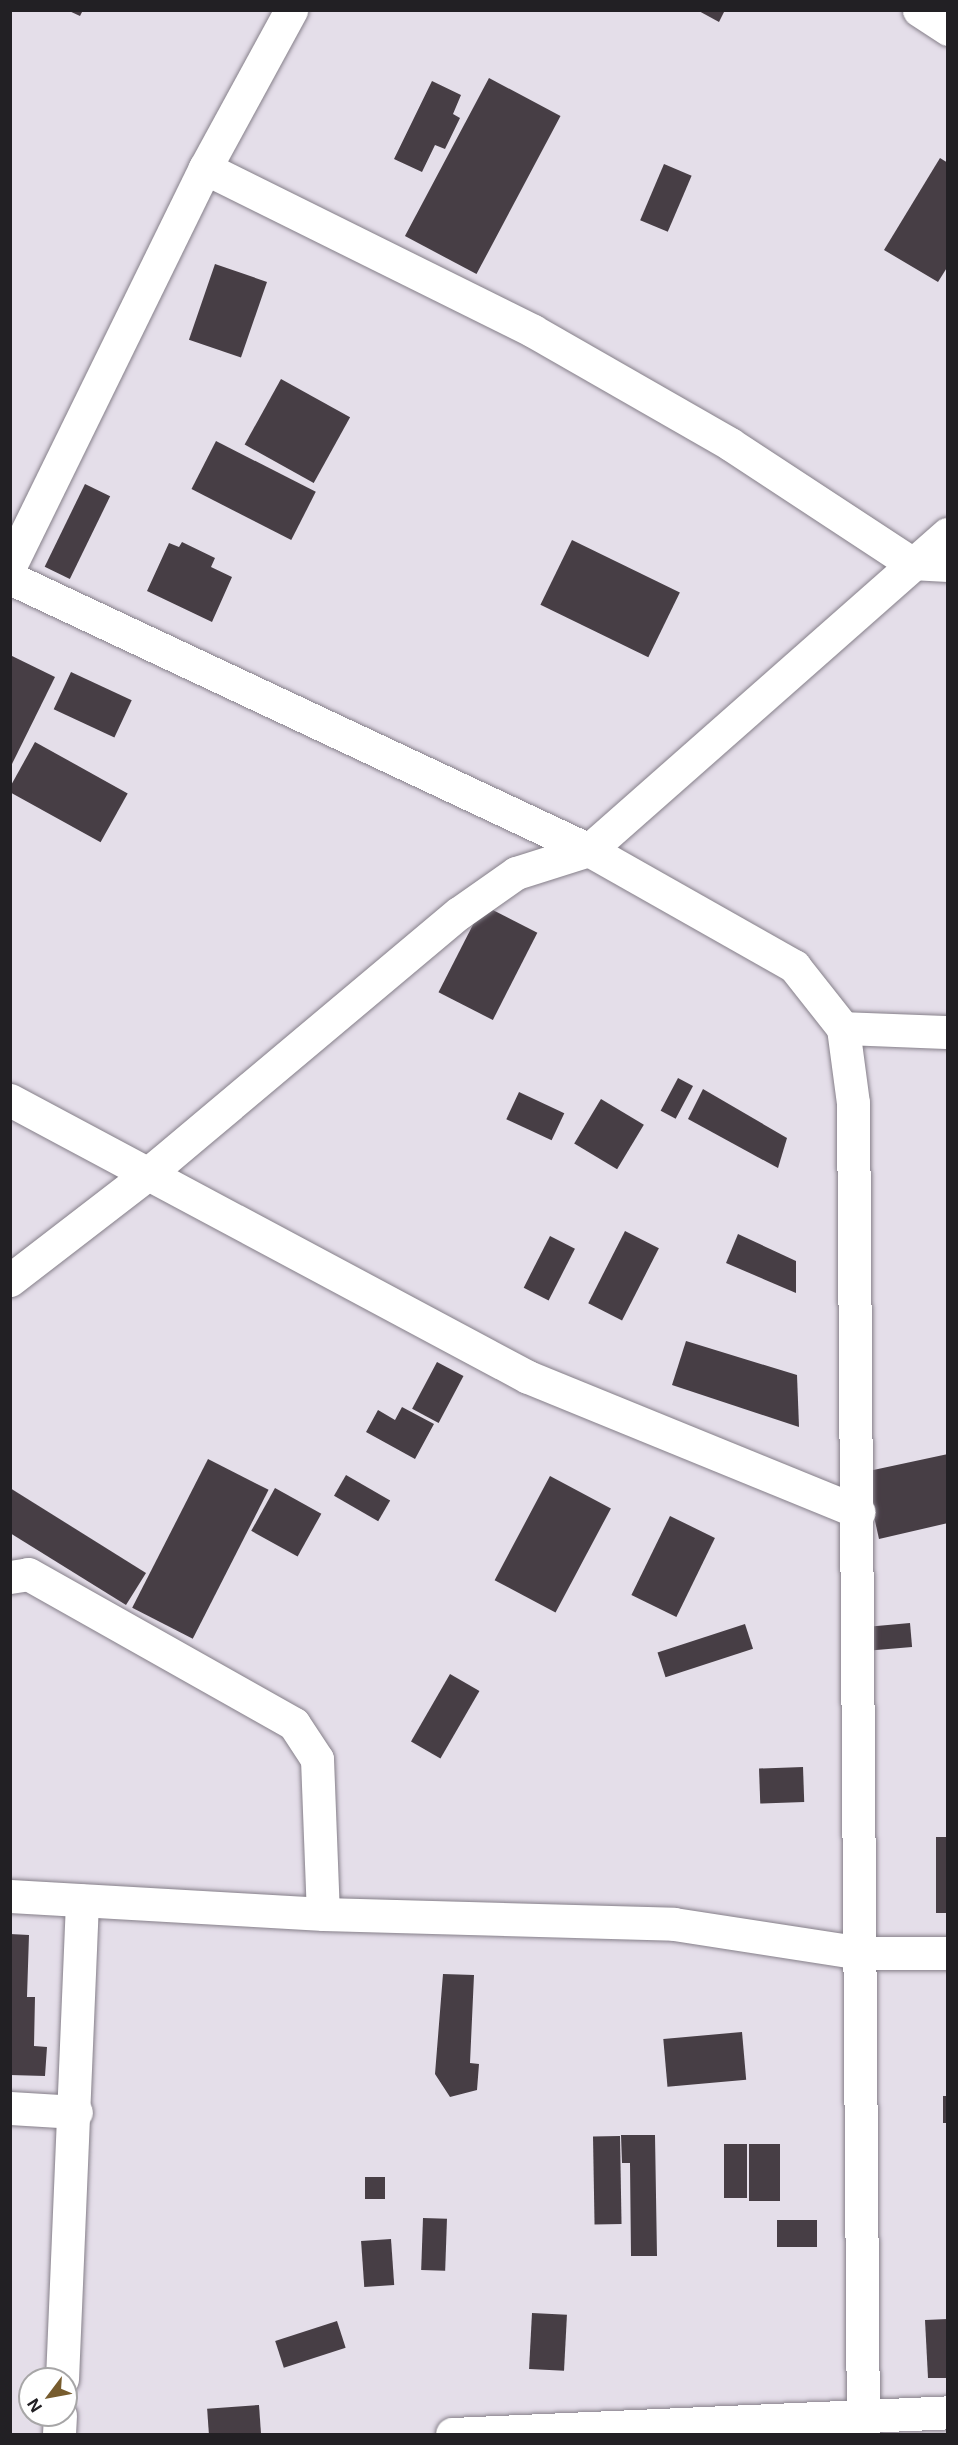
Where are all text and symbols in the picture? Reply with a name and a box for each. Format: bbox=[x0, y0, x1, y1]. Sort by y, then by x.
north arrow bbox=[18, 2367, 78, 2427]
text: N bbox=[23, 2395, 46, 2416]

